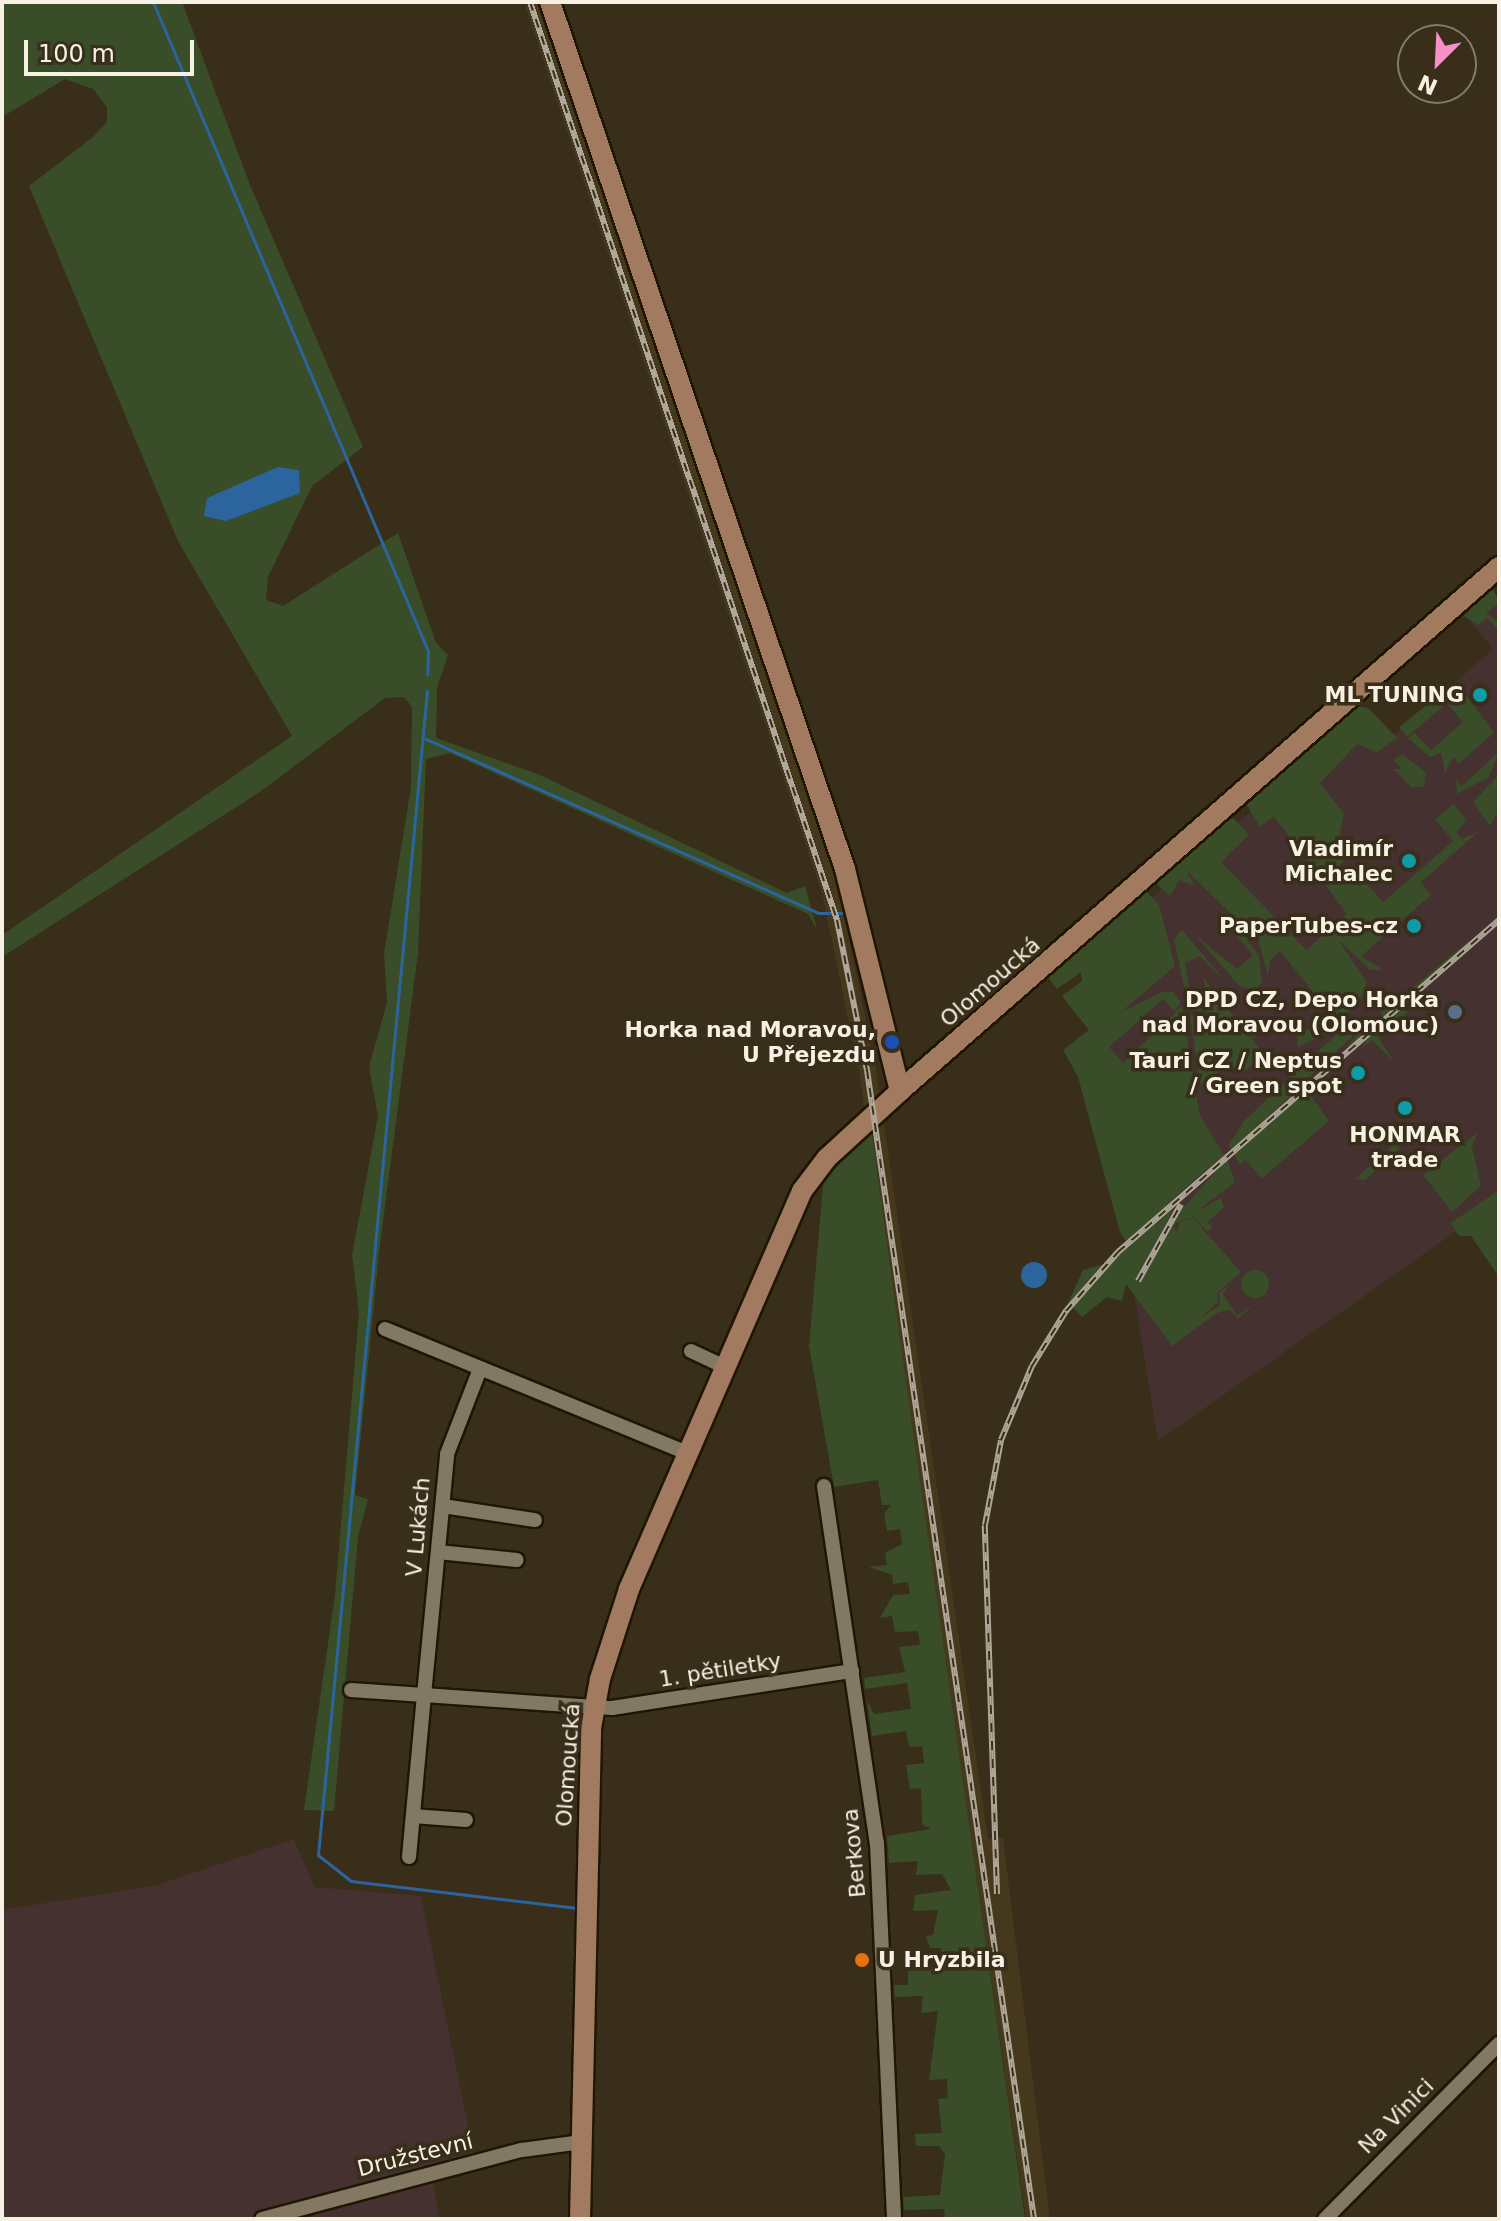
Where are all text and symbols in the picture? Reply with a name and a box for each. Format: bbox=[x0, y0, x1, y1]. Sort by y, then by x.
scale bar bbox=[28, 24, 198, 74]
north arrow bbox=[1397, 24, 1477, 104]
text: 100 m bbox=[38, 40, 115, 68]
text: N bbox=[1414, 69, 1441, 100]
place label: ML TUNING bbox=[1324, 682, 1464, 708]
marker: ML TUNING bbox=[1471, 686, 1489, 704]
place label: Vladimír Michalec bbox=[1285, 835, 1393, 886]
marker: Vladimír Michalec bbox=[1400, 852, 1418, 870]
place label: PaperTubes-cz bbox=[1219, 913, 1398, 939]
marker: PaperTubes-cz bbox=[1405, 917, 1423, 935]
street label: Olomoucká bbox=[935, 931, 1045, 1033]
place label: DPD CZ, Depo Horka nad Moravou (Olomouc) bbox=[1141, 986, 1439, 1038]
marker: DPD CZ, Depo Horka nad Moravou (Olomouc) bbox=[1446, 1003, 1464, 1021]
place label: Horka nad Moravou, U Přejezdu bbox=[624, 1016, 876, 1068]
marker: Horka nad Moravou, U Přejezdu bbox=[883, 1033, 901, 1051]
place label: Tauri CZ / Neptus / Green spot bbox=[1129, 1047, 1342, 1098]
marker: Tauri CZ / Neptus / Green spot bbox=[1349, 1064, 1367, 1082]
marker: HONMAR trade bbox=[1396, 1099, 1414, 1117]
place label: HONMAR trade bbox=[1349, 1121, 1461, 1172]
street label: V Lukách bbox=[401, 1476, 435, 1578]
street label: 1. pětiletky bbox=[657, 1647, 783, 1693]
street label: Olomoucká bbox=[551, 1702, 585, 1828]
street label: Berkova bbox=[837, 1807, 871, 1899]
place label: U Hryzbila bbox=[878, 1947, 1006, 1973]
marker: U Hryzbila bbox=[853, 1951, 871, 1969]
street label: Na Vinici bbox=[1353, 2073, 1439, 2159]
street label: Družstevní bbox=[354, 2128, 476, 2182]

